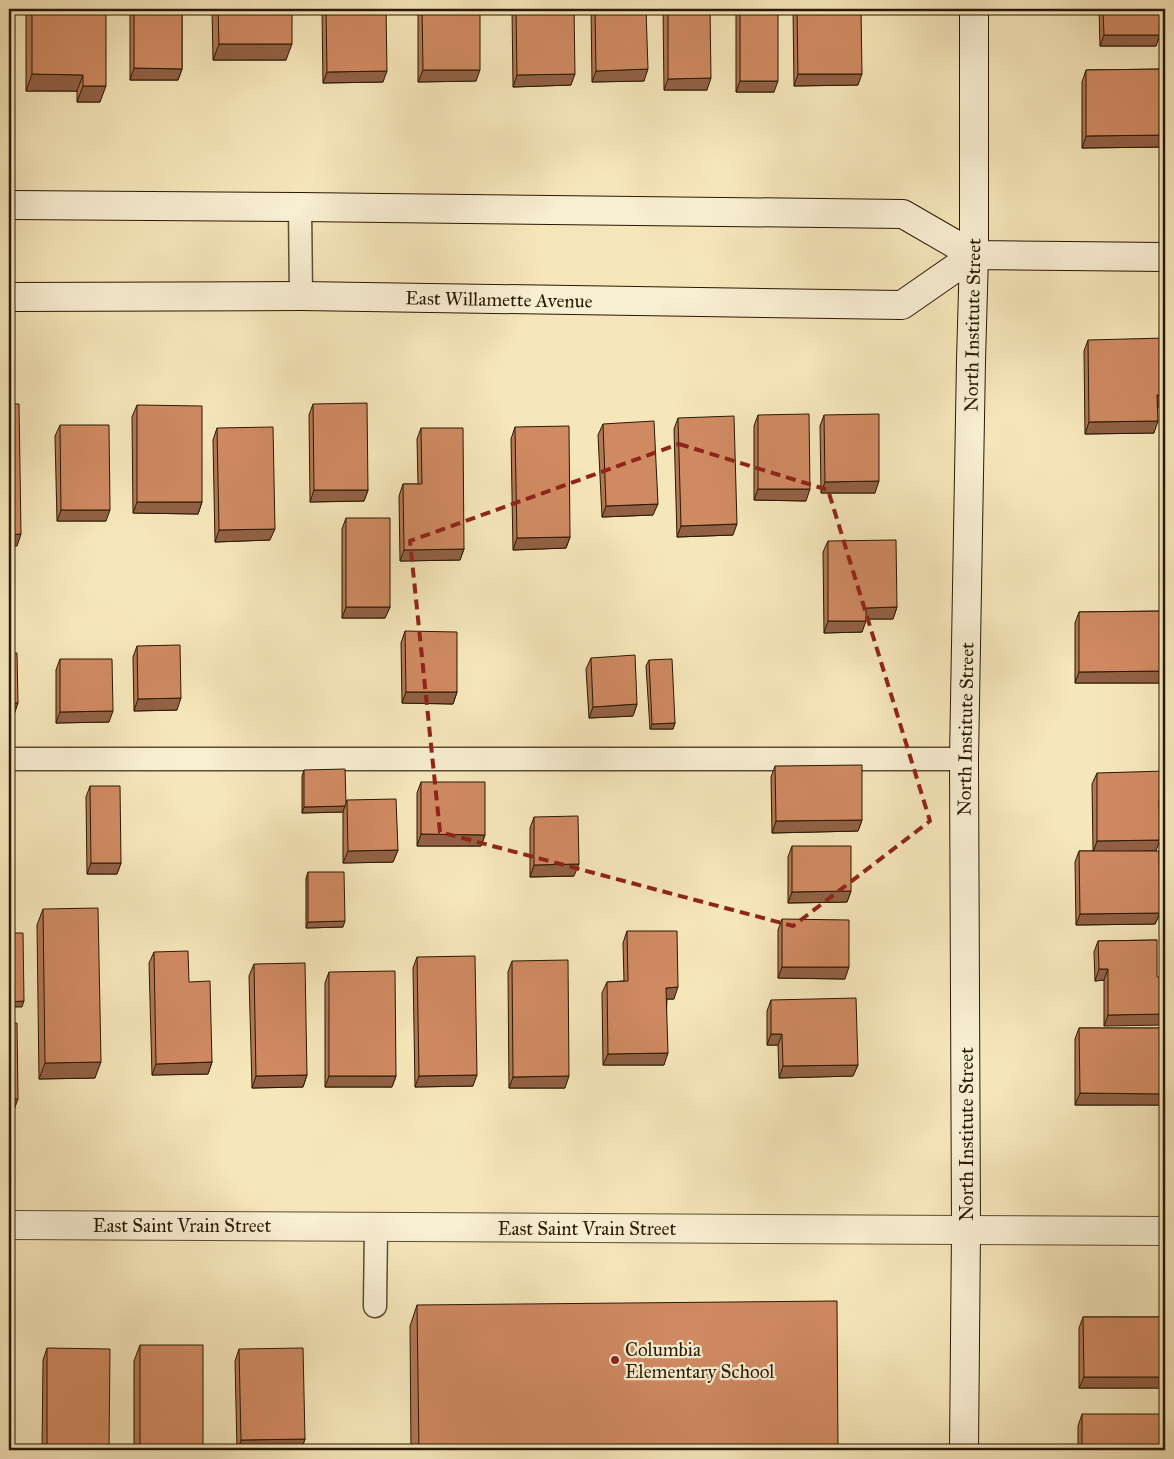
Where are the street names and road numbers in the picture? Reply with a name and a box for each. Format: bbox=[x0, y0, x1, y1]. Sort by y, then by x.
street label: North Institute Street bbox=[959, 238, 986, 412]
street label: East Willamette Avenue bbox=[405, 286, 593, 313]
street label: North Institute Street bbox=[952, 642, 979, 816]
street label: North Institute Street bbox=[955, 1047, 978, 1221]
street label: East Saint Vrain Street bbox=[93, 1214, 271, 1237]
street label: East Saint Vrain Street bbox=[498, 1217, 676, 1240]

